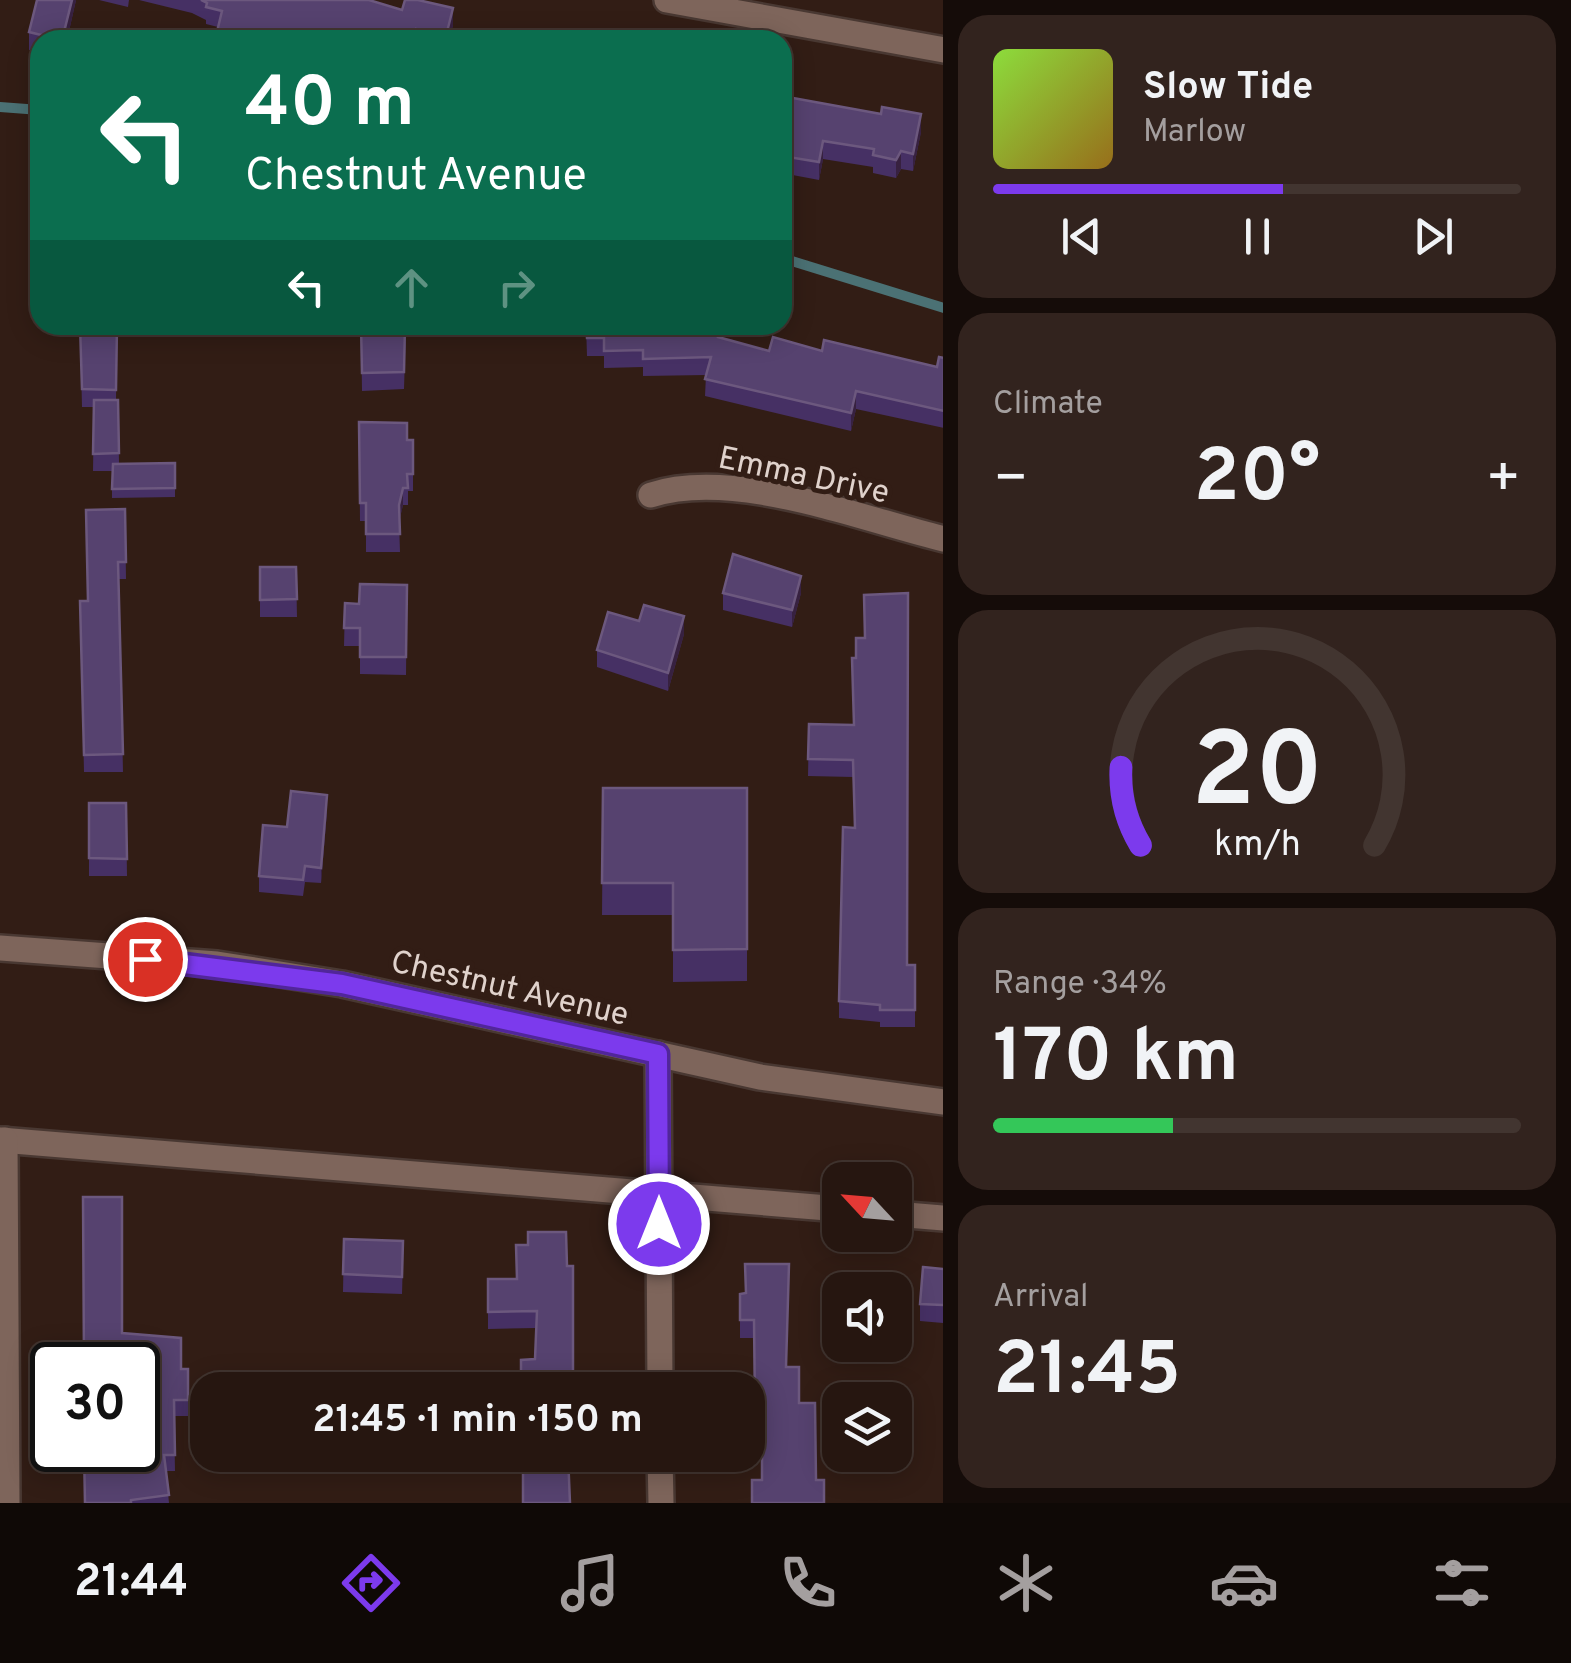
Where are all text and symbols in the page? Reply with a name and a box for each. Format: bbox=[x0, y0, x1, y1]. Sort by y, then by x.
text: 40 m bbox=[245, 62, 415, 151]
text: Slow Tide bbox=[1143, 64, 1313, 113]
icon: left bbox=[80, 70, 210, 200]
text: Marlow bbox=[1143, 113, 1246, 153]
text: Chestnut Avenue bbox=[245, 149, 587, 206]
icon: previous bbox=[1054, 209, 1109, 264]
icon: pause bbox=[1230, 209, 1285, 264]
icon: next bbox=[1406, 209, 1461, 264]
icon: left bbox=[279, 260, 334, 315]
icon: ahead bbox=[384, 260, 439, 315]
icon: right bbox=[489, 260, 544, 315]
text: Climate bbox=[993, 385, 1103, 425]
text: 20° bbox=[1194, 433, 1320, 528]
street label: Emma Drive bbox=[714, 439, 893, 515]
text: − bbox=[993, 446, 1028, 516]
text: + bbox=[1486, 446, 1521, 516]
text: 20 bbox=[1191, 711, 1323, 843]
text: km/h bbox=[1214, 823, 1300, 869]
pin bbox=[103, 917, 188, 1002]
icon: arrive bbox=[118, 932, 173, 987]
street label: Chestnut Avenue bbox=[386, 943, 632, 1037]
text: Range · 34% bbox=[993, 965, 1167, 1005]
text: 170 km bbox=[993, 1013, 1239, 1108]
north arrow bbox=[822, 1162, 912, 1252]
map controls bbox=[822, 1162, 912, 1472]
position arrow bbox=[607, 1172, 711, 1276]
button: sound bbox=[822, 1272, 912, 1362]
text: Arrival bbox=[993, 1278, 1088, 1318]
text: 21:45 bbox=[993, 1326, 1181, 1421]
speed limit sign: 30 bbox=[30, 1342, 160, 1472]
button: layers bbox=[822, 1382, 912, 1472]
text: 21:45 · 1 min · 150 m bbox=[312, 1397, 643, 1446]
icon: directions bbox=[336, 1548, 406, 1618]
icon: music bbox=[555, 1548, 625, 1618]
icon: phone bbox=[773, 1548, 843, 1618]
icon: climate bbox=[991, 1548, 1061, 1618]
icon: car bbox=[1209, 1548, 1279, 1618]
icon: filters bbox=[1427, 1548, 1497, 1618]
text: 21:44 bbox=[74, 1555, 188, 1612]

